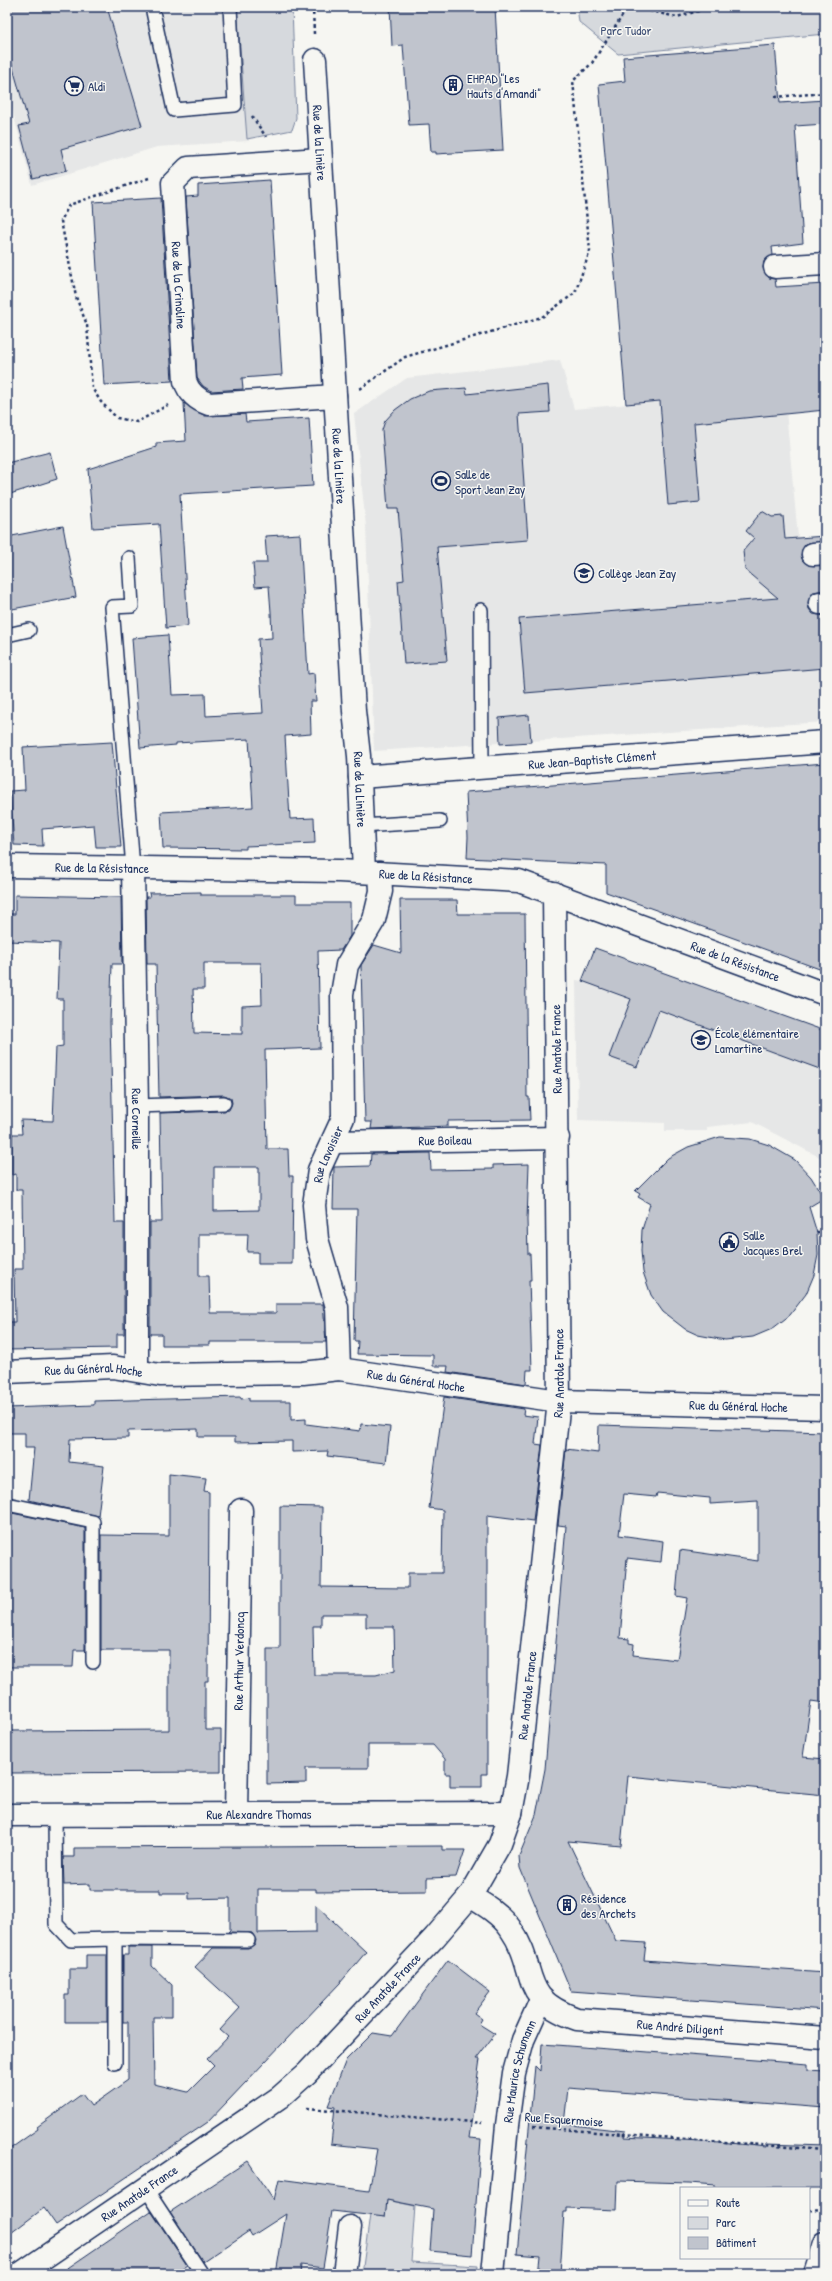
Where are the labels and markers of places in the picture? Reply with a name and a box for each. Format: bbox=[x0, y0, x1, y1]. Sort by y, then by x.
place label: EHPAD "Les Hauts d'Amandi" bbox=[467, 69, 541, 102]
building icon: EHPAD "Les Hauts d'Amandi" bbox=[442, 74, 464, 96]
supermarket icon: Aldi bbox=[63, 75, 85, 97]
place label: Aldi bbox=[88, 77, 106, 95]
place label: Salle de Sport Jean Zay bbox=[455, 465, 526, 498]
sports icon: Salle de Sport Jean Zay bbox=[430, 470, 452, 492]
school or university icon: Collège Jean Zay bbox=[573, 562, 595, 584]
place label: Collège Jean Zay bbox=[598, 564, 677, 582]
place label: École élémentaire Lamartine bbox=[715, 1024, 799, 1057]
school or university icon: École élémentaire Lamartine bbox=[690, 1029, 712, 1051]
place label: Salle Jacques Brel bbox=[743, 1226, 803, 1259]
public building icon: Salle Jacques Brel bbox=[718, 1231, 740, 1253]
place label: Résidence des Archets bbox=[581, 1889, 636, 1922]
building icon: Résidence des Archets bbox=[556, 1894, 578, 1916]

